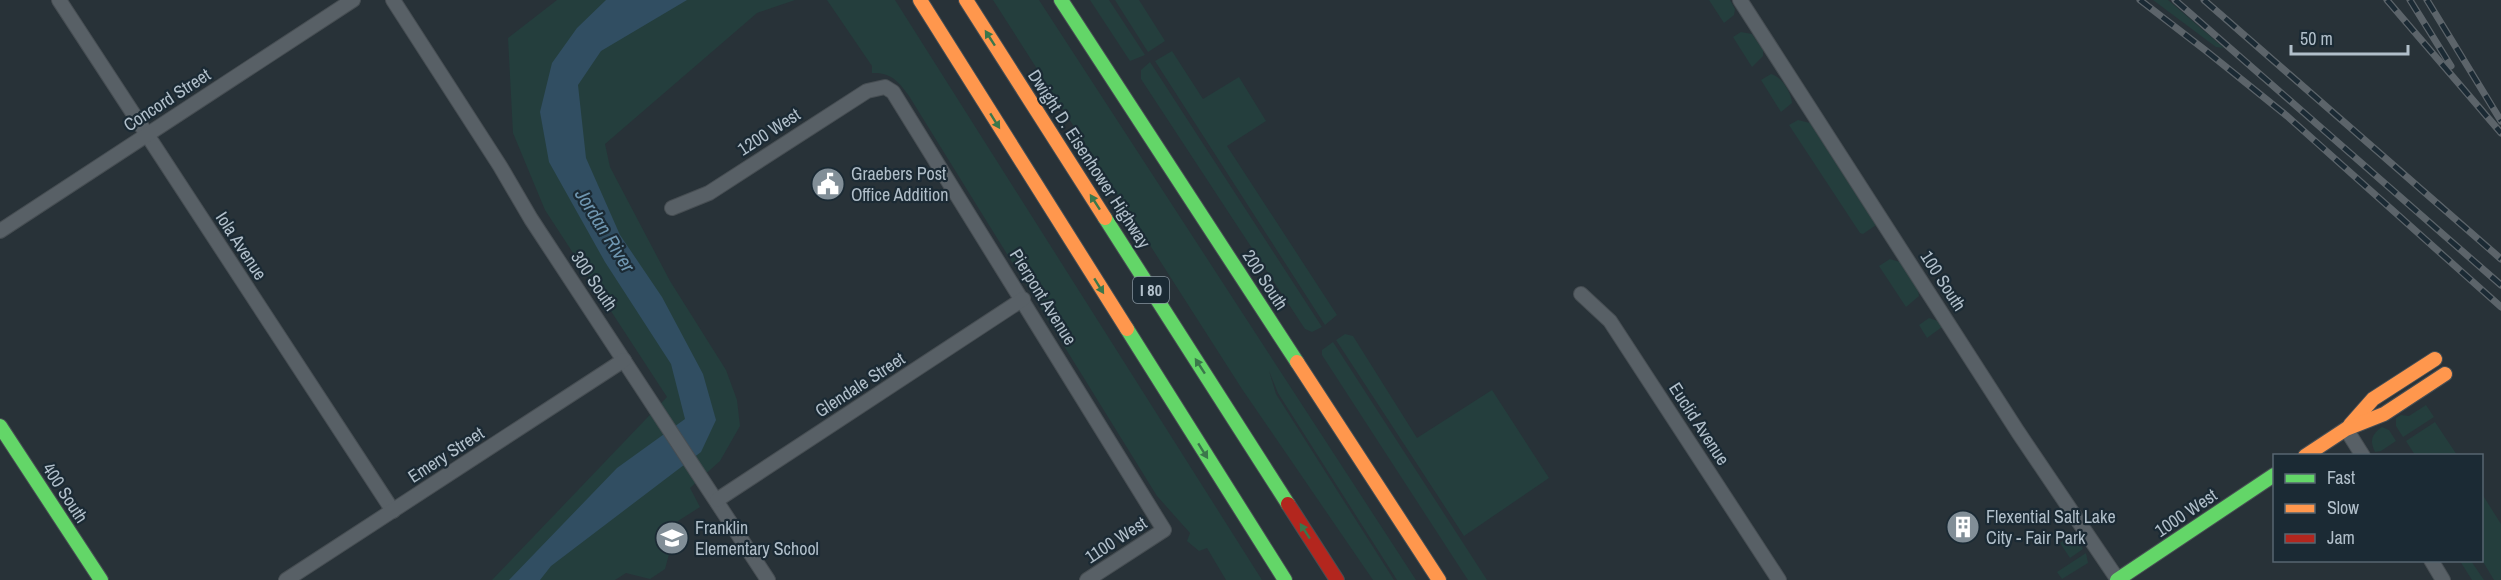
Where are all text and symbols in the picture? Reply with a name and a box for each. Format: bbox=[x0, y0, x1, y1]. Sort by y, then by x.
scale bar bbox=[2291, 18, 2408, 56]
text: 50 m bbox=[2300, 26, 2333, 51]
one-way arrow bbox=[985, 30, 996, 46]
street label: Concord Street bbox=[118, 62, 215, 137]
street label: Dwight D. Eisenhower Highway bbox=[1022, 65, 1157, 253]
street label: 1200 West bbox=[732, 102, 805, 161]
one-way arrow bbox=[990, 113, 1001, 129]
place label: Graebers Post Office Addition bbox=[851, 161, 948, 207]
public building icon: Graebers Post Office Addition bbox=[810, 166, 846, 202]
water label: Jordan River bbox=[569, 182, 642, 277]
one-way arrow bbox=[1090, 194, 1101, 210]
street label: Iola Avenue bbox=[210, 207, 273, 285]
street label: Pierpont Avenue bbox=[1004, 244, 1083, 350]
street label: 200 South bbox=[1237, 245, 1294, 315]
street label: 300 South bbox=[565, 246, 624, 316]
street label: 100 South bbox=[1915, 246, 1972, 316]
road number: I 80 bbox=[1133, 277, 1169, 303]
one-way arrow bbox=[1093, 278, 1104, 294]
street label: Glendale Street bbox=[810, 346, 910, 423]
one-way arrow bbox=[1195, 358, 1206, 375]
street label: Euclid Avenue bbox=[1663, 377, 1736, 470]
street label: Emery Street bbox=[403, 421, 489, 489]
one-way arrow bbox=[1197, 443, 1208, 459]
legend bbox=[2273, 454, 2483, 562]
street label: 400 South bbox=[37, 458, 94, 528]
text: Fast bbox=[2327, 465, 2355, 490]
street label: 1000 West bbox=[2150, 483, 2222, 543]
text: Slow bbox=[2327, 495, 2359, 520]
place label: Flexential Salt Lake City - Fair Park bbox=[1986, 504, 2116, 550]
building icon: Flexential Salt Lake City - Fair Park bbox=[1945, 509, 1981, 545]
street label: 1100 West bbox=[1080, 510, 1152, 569]
place label: Franklin Elementary School bbox=[695, 515, 819, 561]
school or university icon: Franklin Elementary School bbox=[654, 520, 690, 556]
one-way arrow bbox=[1300, 523, 1311, 539]
text: Jam bbox=[2327, 525, 2355, 550]

